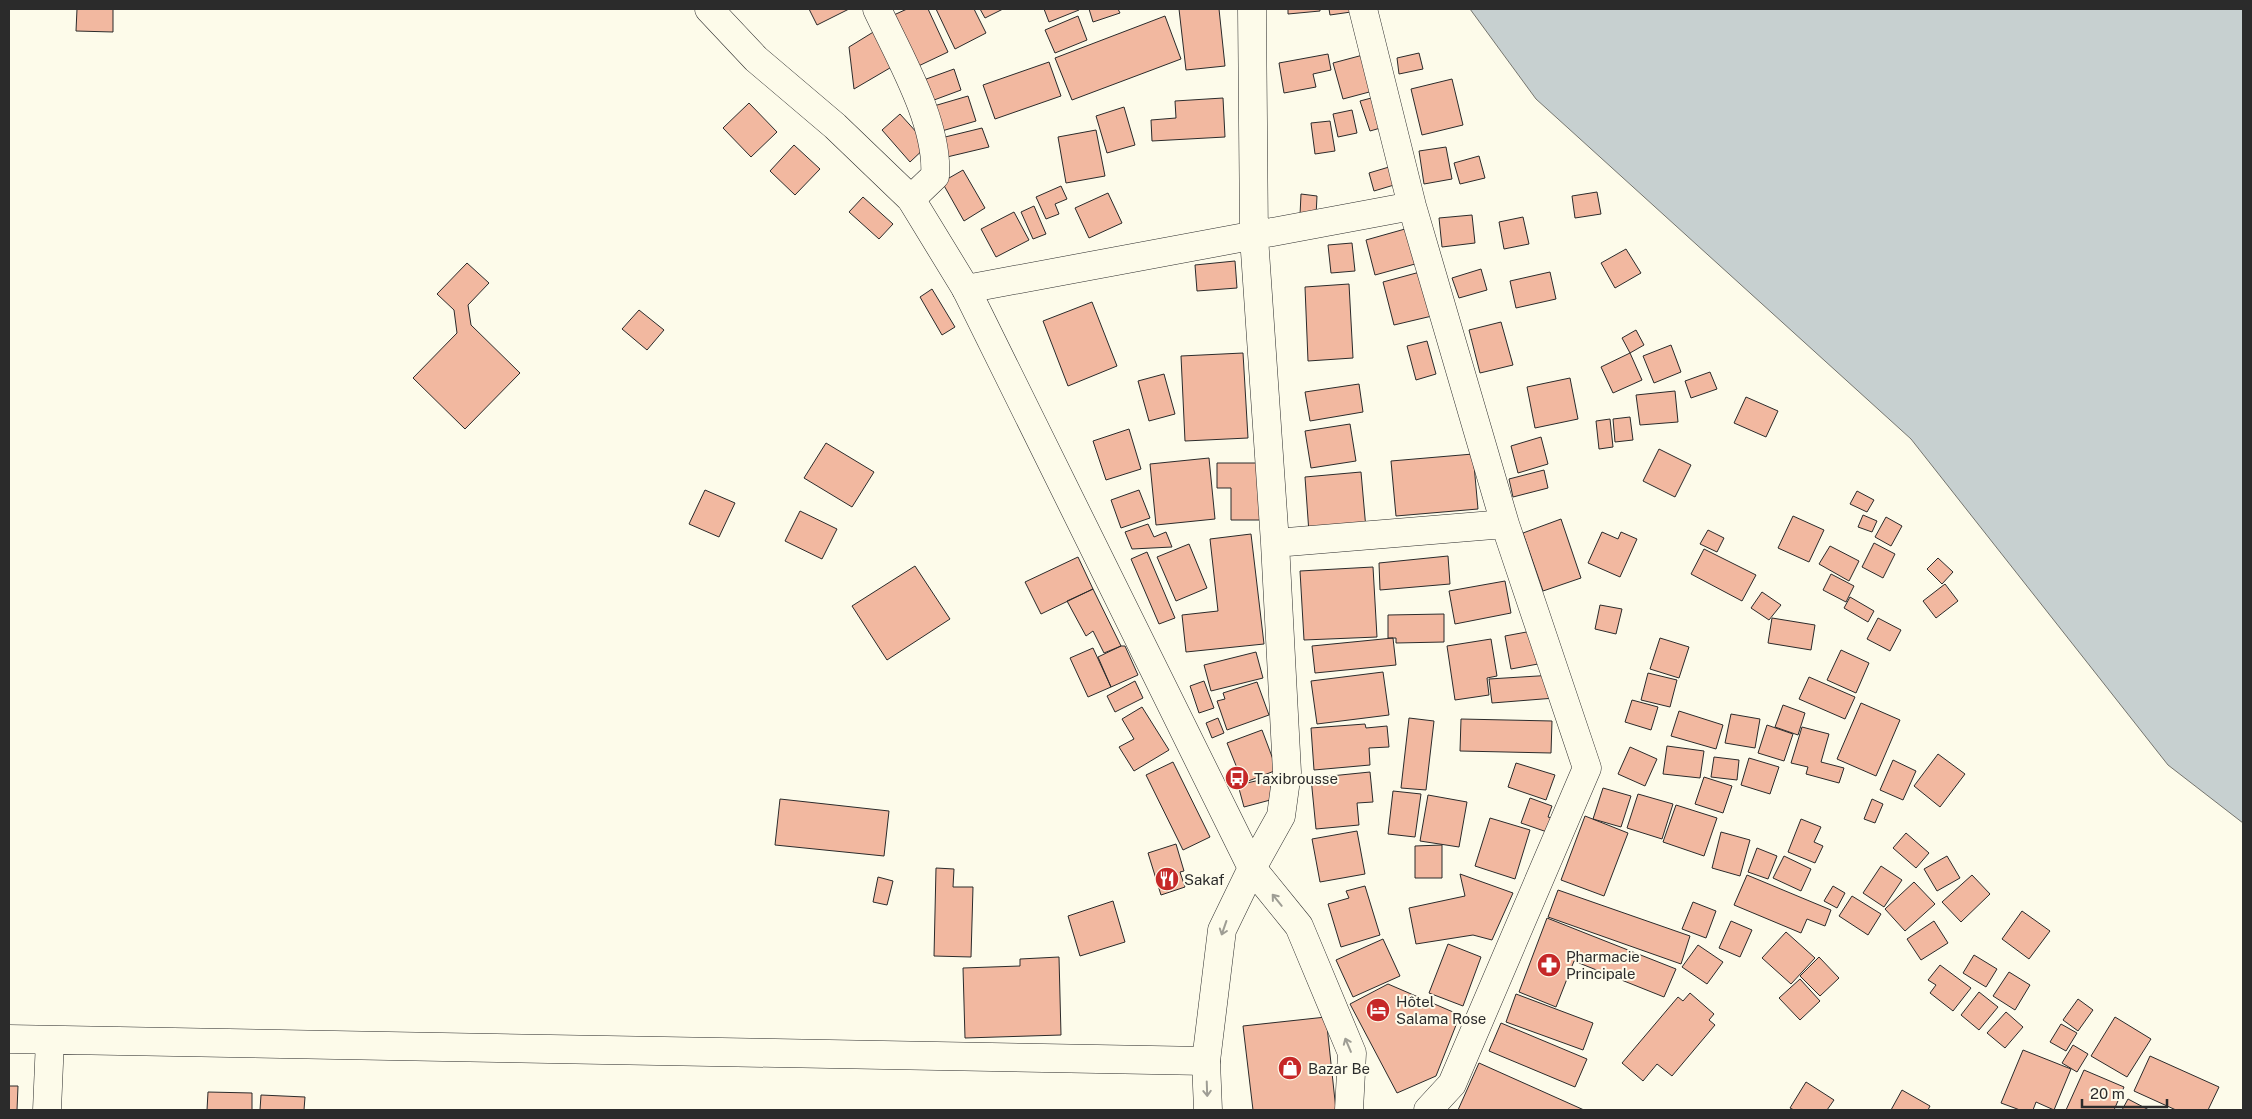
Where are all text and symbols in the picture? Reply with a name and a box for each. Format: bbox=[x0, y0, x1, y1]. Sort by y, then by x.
bus stop icon: Taxibrousse bbox=[1224, 765, 1250, 791]
place label: Taxibrousse bbox=[1254, 770, 1338, 787]
restaurant icon: Sakaf bbox=[1154, 866, 1180, 892]
place label: Sakaf bbox=[1184, 871, 1225, 888]
one-way arrow bbox=[1272, 893, 1283, 906]
one-way arrow bbox=[1219, 920, 1228, 935]
place label: Pharmacie Principale bbox=[1566, 948, 1640, 982]
pharmacy icon: Pharmacie Principale bbox=[1536, 952, 1562, 978]
place label: Hôtel Salama Rose bbox=[1396, 993, 1486, 1027]
hotel icon: Hôtel Salama Rose bbox=[1365, 997, 1391, 1023]
one-way arrow bbox=[1343, 1038, 1353, 1053]
shop icon: Bazar Be bbox=[1277, 1055, 1303, 1081]
place label: Bazar Be bbox=[1308, 1060, 1370, 1077]
scale bar bbox=[2082, 1076, 2167, 1108]
one-way arrow bbox=[1202, 1080, 1212, 1097]
text: 20 m bbox=[2090, 1085, 2125, 1102]

